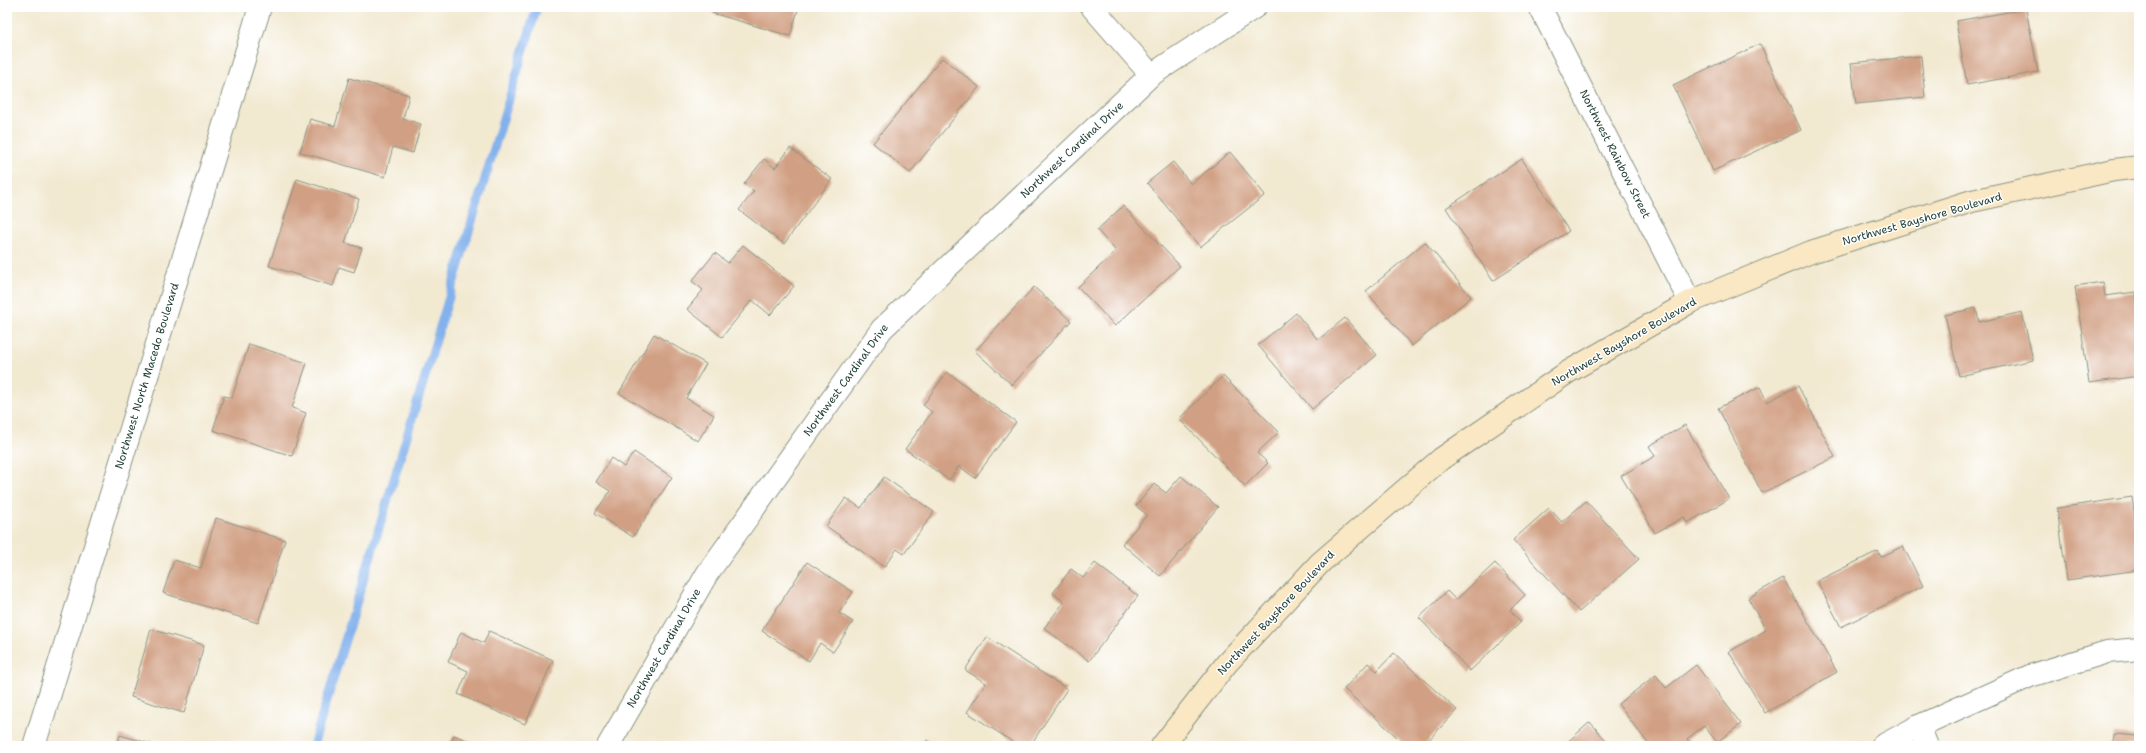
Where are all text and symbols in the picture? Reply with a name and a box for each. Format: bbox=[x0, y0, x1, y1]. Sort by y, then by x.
street label: Northwest Rainbow Street bbox=[1576, 87, 1654, 221]
street label: Northwest Cardinal Drive bbox=[1017, 98, 1127, 202]
street label: Northwest Bayshore Boulevard bbox=[1840, 189, 2004, 249]
street label: Northwest North Macedo Boulevard bbox=[111, 281, 183, 471]
street label: Northwest Bayshore Boulevard bbox=[1549, 294, 1699, 390]
street label: Northwest Cardinal Drive bbox=[800, 321, 892, 439]
street label: Northwest Bayshore Boulevard bbox=[1214, 547, 1338, 679]
street label: Northwest Cardinal Drive bbox=[624, 585, 704, 711]

